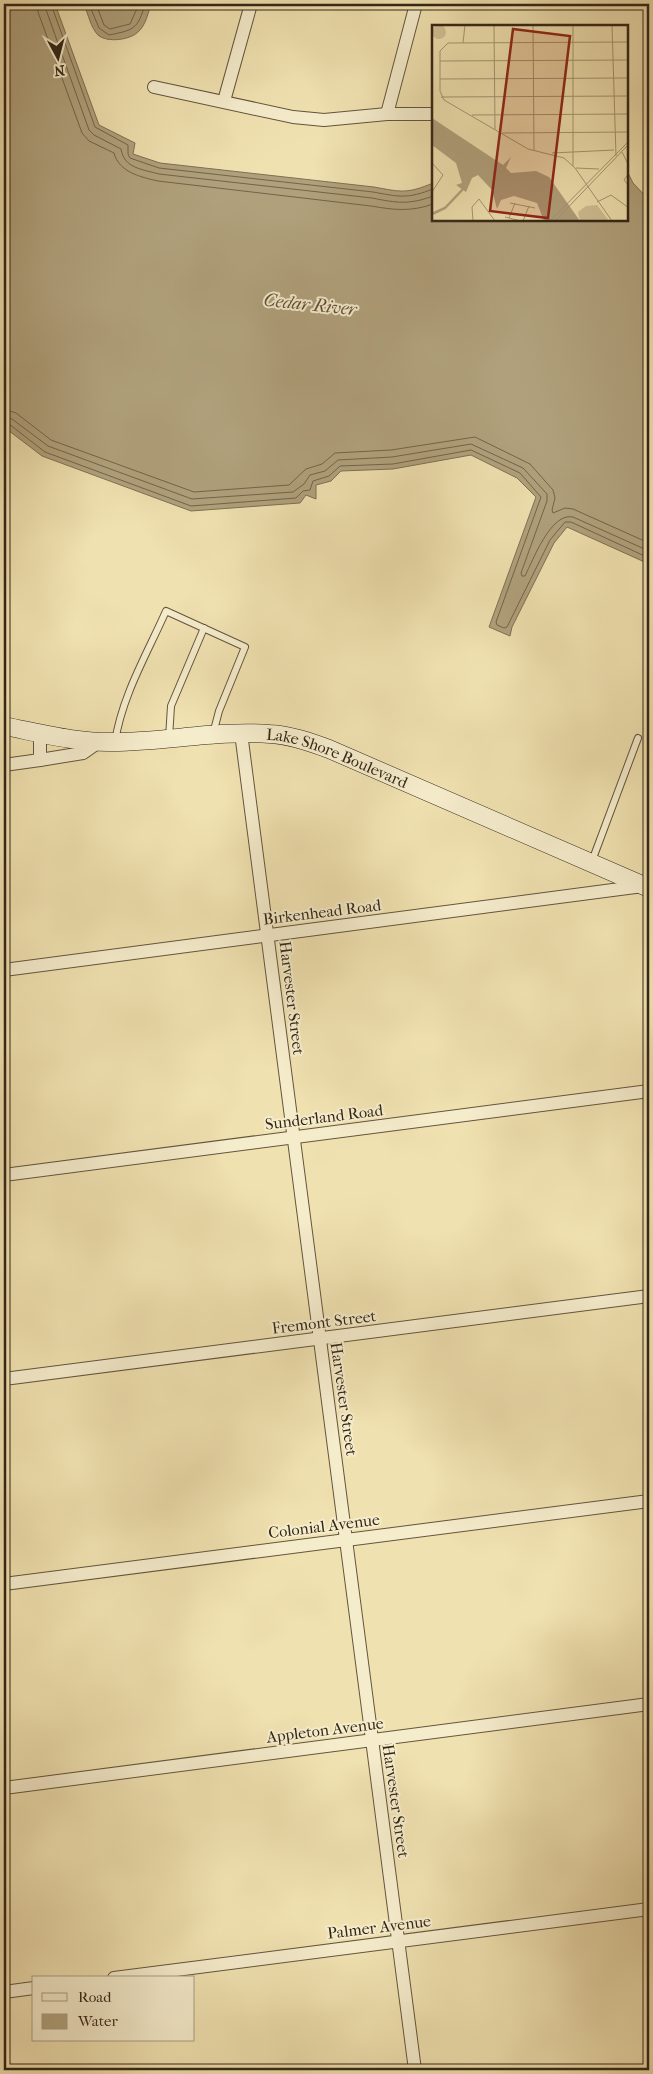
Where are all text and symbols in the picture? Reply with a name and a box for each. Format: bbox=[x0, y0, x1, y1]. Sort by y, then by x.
inset map bbox=[432, 25, 628, 221]
north arrow bbox=[32, 32, 82, 82]
text: N bbox=[53, 61, 66, 80]
water label: Cedar River bbox=[263, 290, 359, 321]
street label: Lake Shore Boulevard bbox=[266, 724, 411, 792]
street label: Birkenhead Road bbox=[262, 895, 382, 929]
street label: Harvester Street bbox=[276, 940, 308, 1056]
street label: Sunderland Road bbox=[264, 1100, 384, 1134]
street label: Fremont Street bbox=[271, 1306, 378, 1338]
street label: Harvester Street bbox=[327, 1341, 361, 1457]
street label: Colonial Avenue bbox=[267, 1510, 381, 1542]
street label: Appleton Avenue bbox=[264, 1713, 385, 1747]
street label: Harvester Street bbox=[379, 1743, 413, 1859]
street label: Palmer Avenue bbox=[326, 1911, 432, 1943]
legend bbox=[32, 1976, 195, 2042]
text: Road bbox=[78, 1988, 112, 2006]
text: Water bbox=[77, 2012, 118, 2030]

